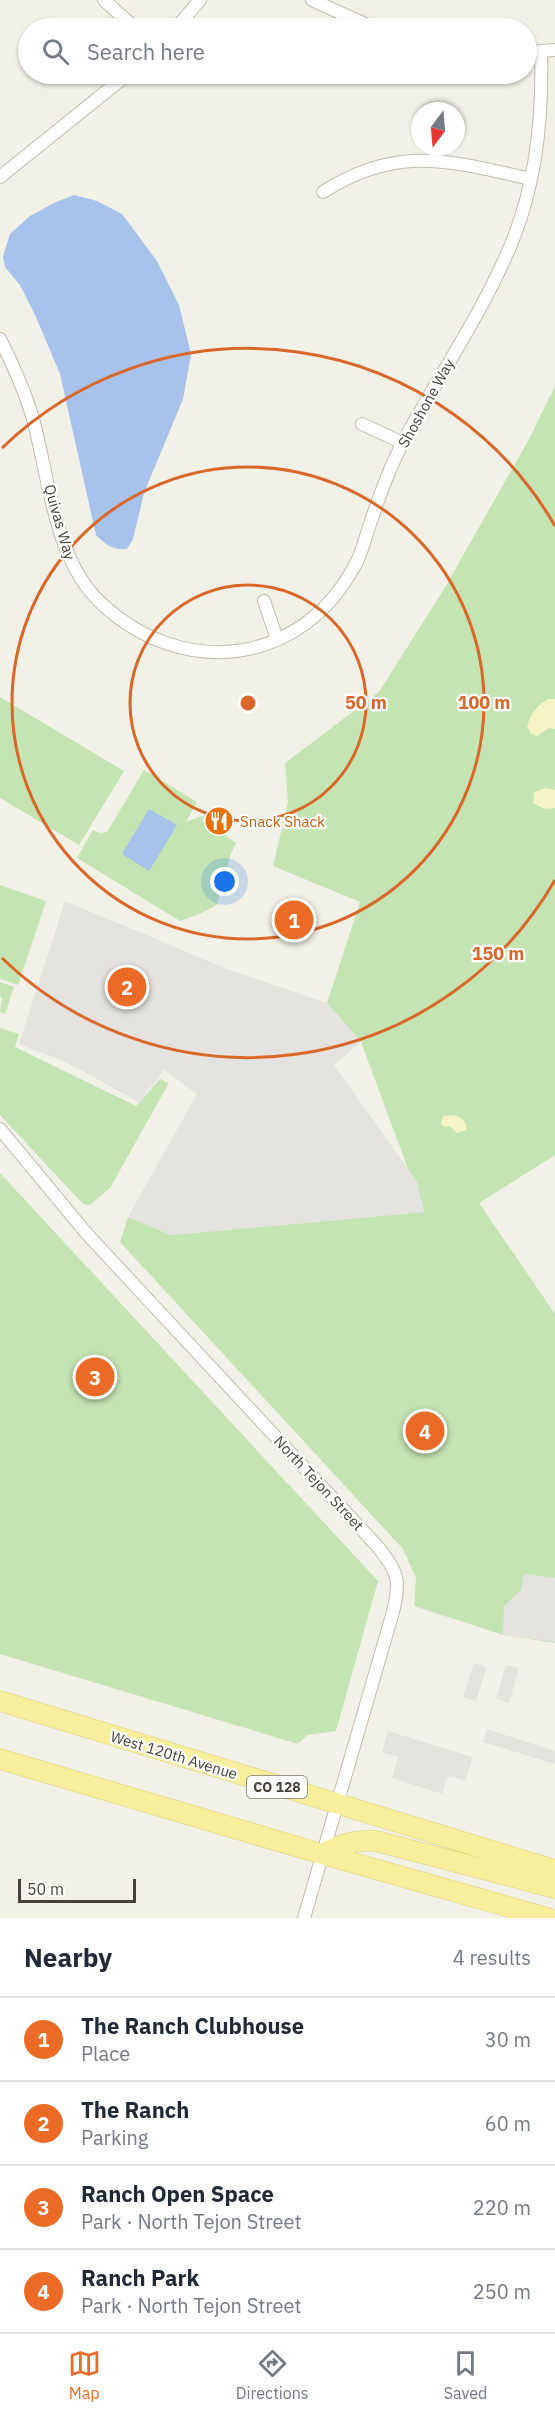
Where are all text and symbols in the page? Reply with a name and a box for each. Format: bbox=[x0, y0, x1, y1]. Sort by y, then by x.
search box bbox=[18, 18, 537, 84]
icon: search bbox=[39, 35, 72, 68]
text: Search here bbox=[87, 37, 205, 66]
north arrow bbox=[411, 102, 465, 156]
street label: Shoshone Way bbox=[394, 355, 459, 451]
street label: Quivas Way bbox=[40, 482, 80, 562]
text: 50 m bbox=[345, 691, 387, 714]
text: 100 m bbox=[458, 691, 510, 714]
centre of rings bbox=[238, 693, 258, 713]
restaurant icon: Snack Shack bbox=[203, 805, 235, 837]
place label: Snack Shack bbox=[240, 812, 325, 831]
your location bbox=[210, 867, 239, 896]
pin: 1 bbox=[274, 898, 314, 942]
text: 150 m bbox=[472, 942, 524, 965]
pin: 2 bbox=[108, 964, 146, 1010]
pin: 3 bbox=[76, 1354, 115, 1400]
pin: 4 bbox=[406, 1408, 444, 1454]
street label: North Tejon Street bbox=[270, 1432, 368, 1534]
street label: West 120th Avenue bbox=[108, 1727, 240, 1783]
road number: CO 128 bbox=[247, 1776, 307, 1798]
scale bar bbox=[18, 1876, 136, 1904]
text: 50 m bbox=[27, 1879, 64, 1899]
text: Nearby bbox=[24, 1940, 112, 1974]
text: 4 results bbox=[453, 1944, 531, 1971]
text: The Ranch Clubhouse bbox=[81, 2011, 304, 2040]
text: 1 bbox=[38, 2026, 50, 2053]
text: 30 m bbox=[485, 2026, 531, 2053]
text: Place bbox=[81, 2040, 130, 2067]
text: The Ranch bbox=[81, 2095, 189, 2124]
text: 2 bbox=[38, 2110, 50, 2137]
text: 60 m bbox=[485, 2110, 531, 2137]
text: Parking bbox=[81, 2124, 148, 2151]
text: Ranch Open Space bbox=[81, 2179, 274, 2208]
text: 3 bbox=[38, 2194, 50, 2221]
text: 220 m bbox=[473, 2194, 531, 2221]
text: Park · North Tejon Street bbox=[81, 2208, 302, 2235]
text: Ranch Park bbox=[81, 2263, 199, 2292]
text: 4 bbox=[38, 2278, 50, 2305]
text: 250 m bbox=[473, 2278, 531, 2305]
text: Park · North Tejon Street bbox=[81, 2292, 302, 2319]
tab: Map bbox=[68, 2347, 101, 2403]
tab: Directions bbox=[236, 2347, 309, 2403]
tab: Saved bbox=[444, 2347, 487, 2403]

